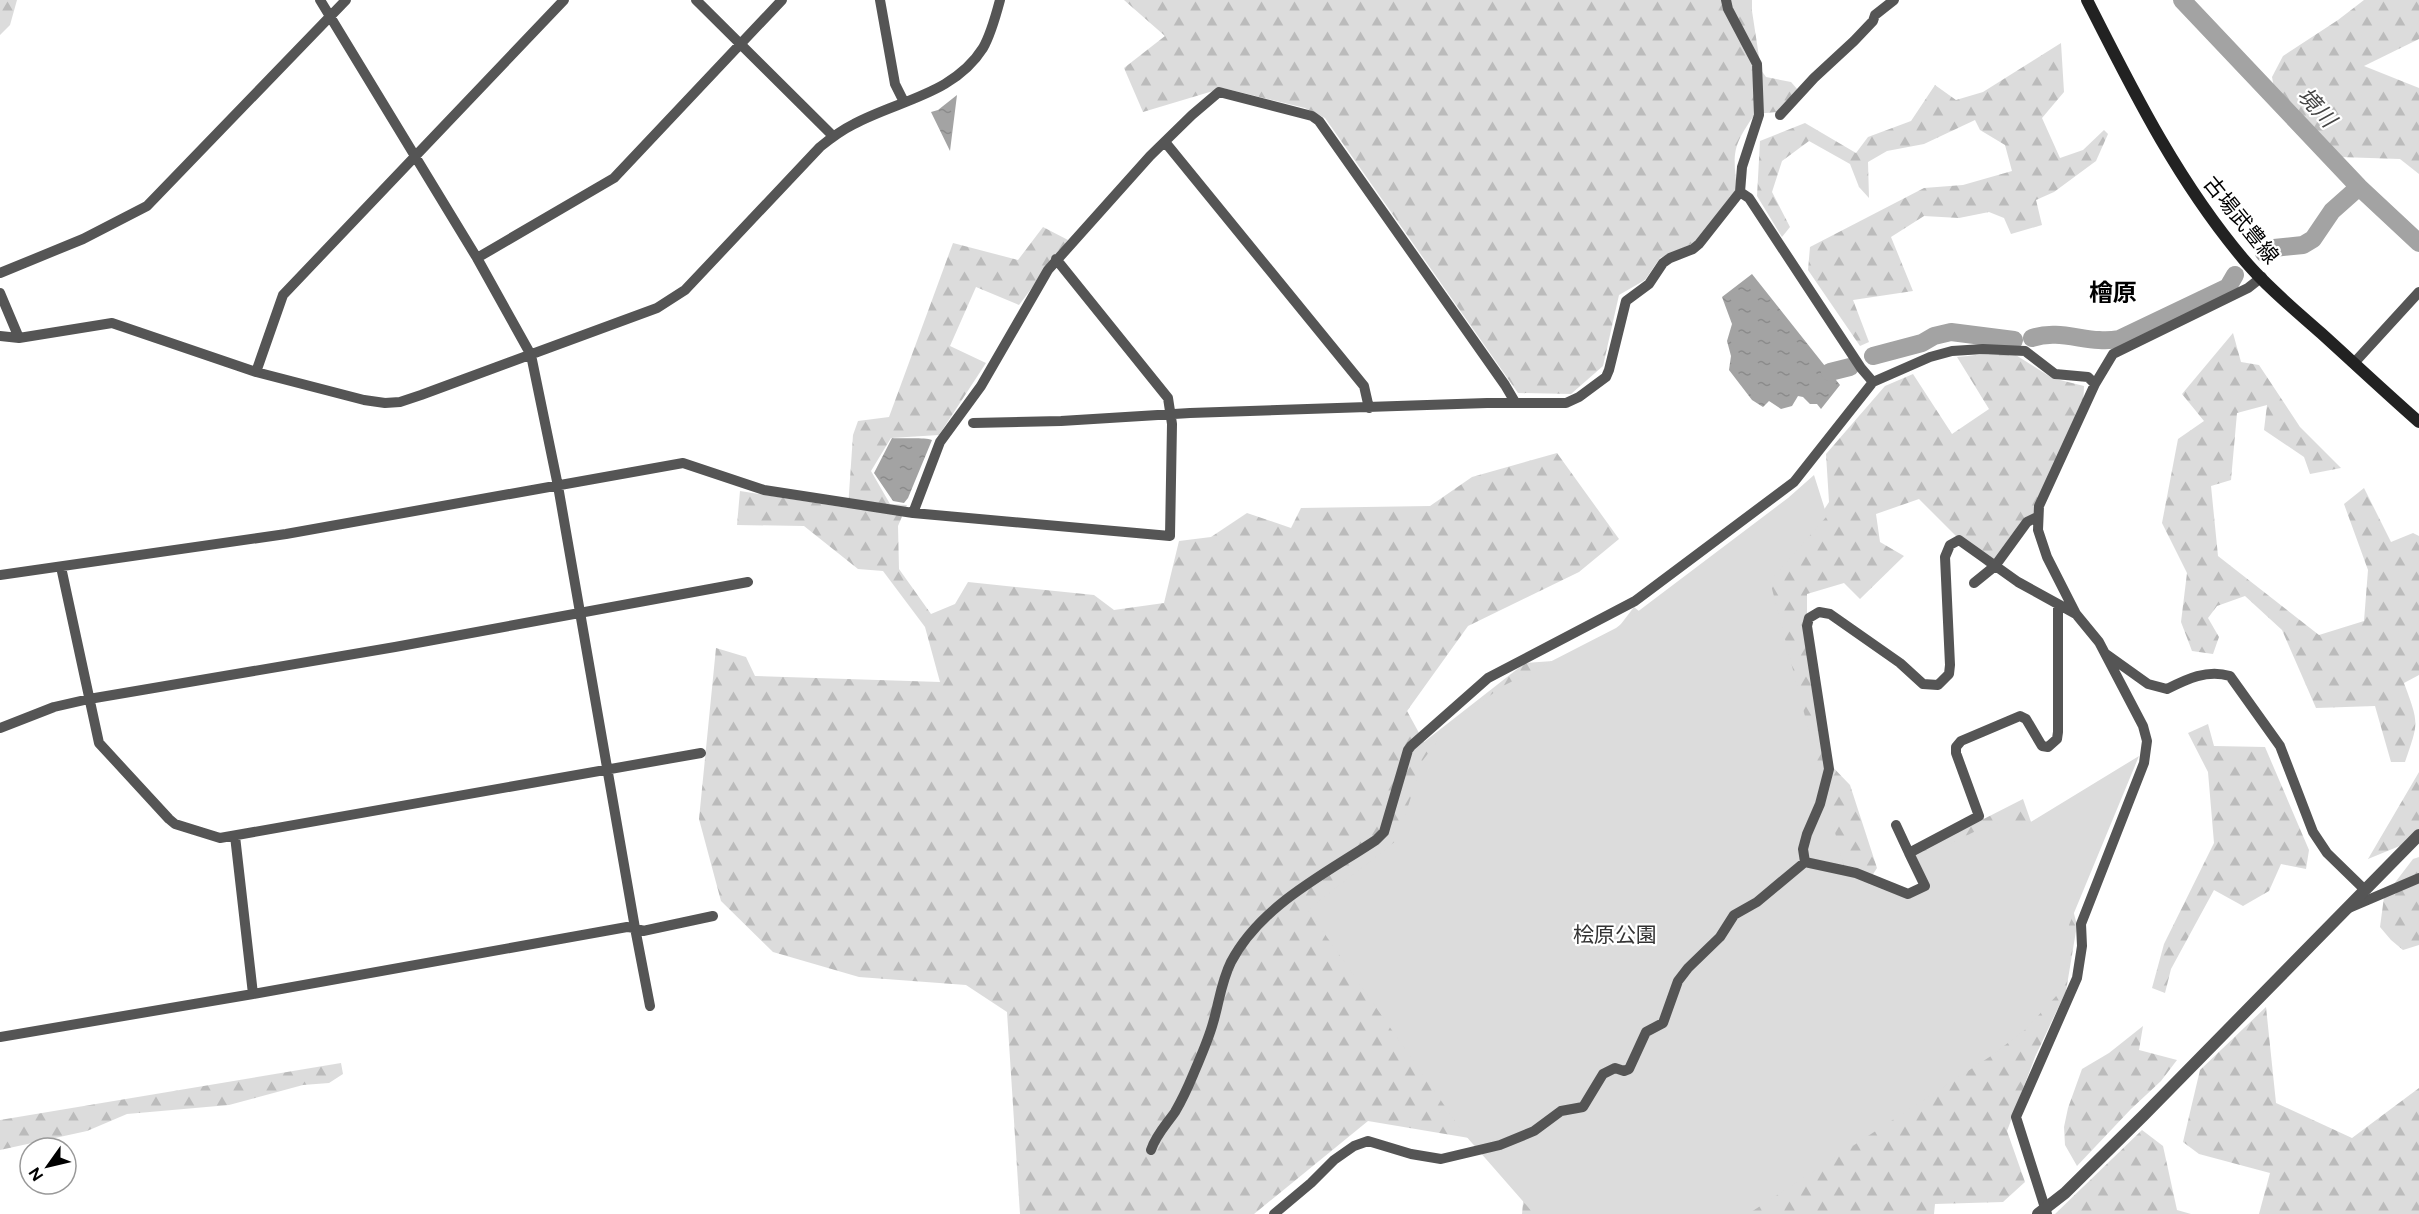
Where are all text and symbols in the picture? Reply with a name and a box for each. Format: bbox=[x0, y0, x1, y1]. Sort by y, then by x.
water label: 境川 bbox=[2292, 82, 2343, 134]
street label: 古場武豊線 bbox=[2199, 171, 2284, 268]
district label: 檜原 bbox=[2089, 278, 2137, 307]
park label: 桧原公園 bbox=[1573, 922, 1657, 947]
north arrow bbox=[18, 1136, 78, 1196]
text: N bbox=[25, 1164, 47, 1185]

